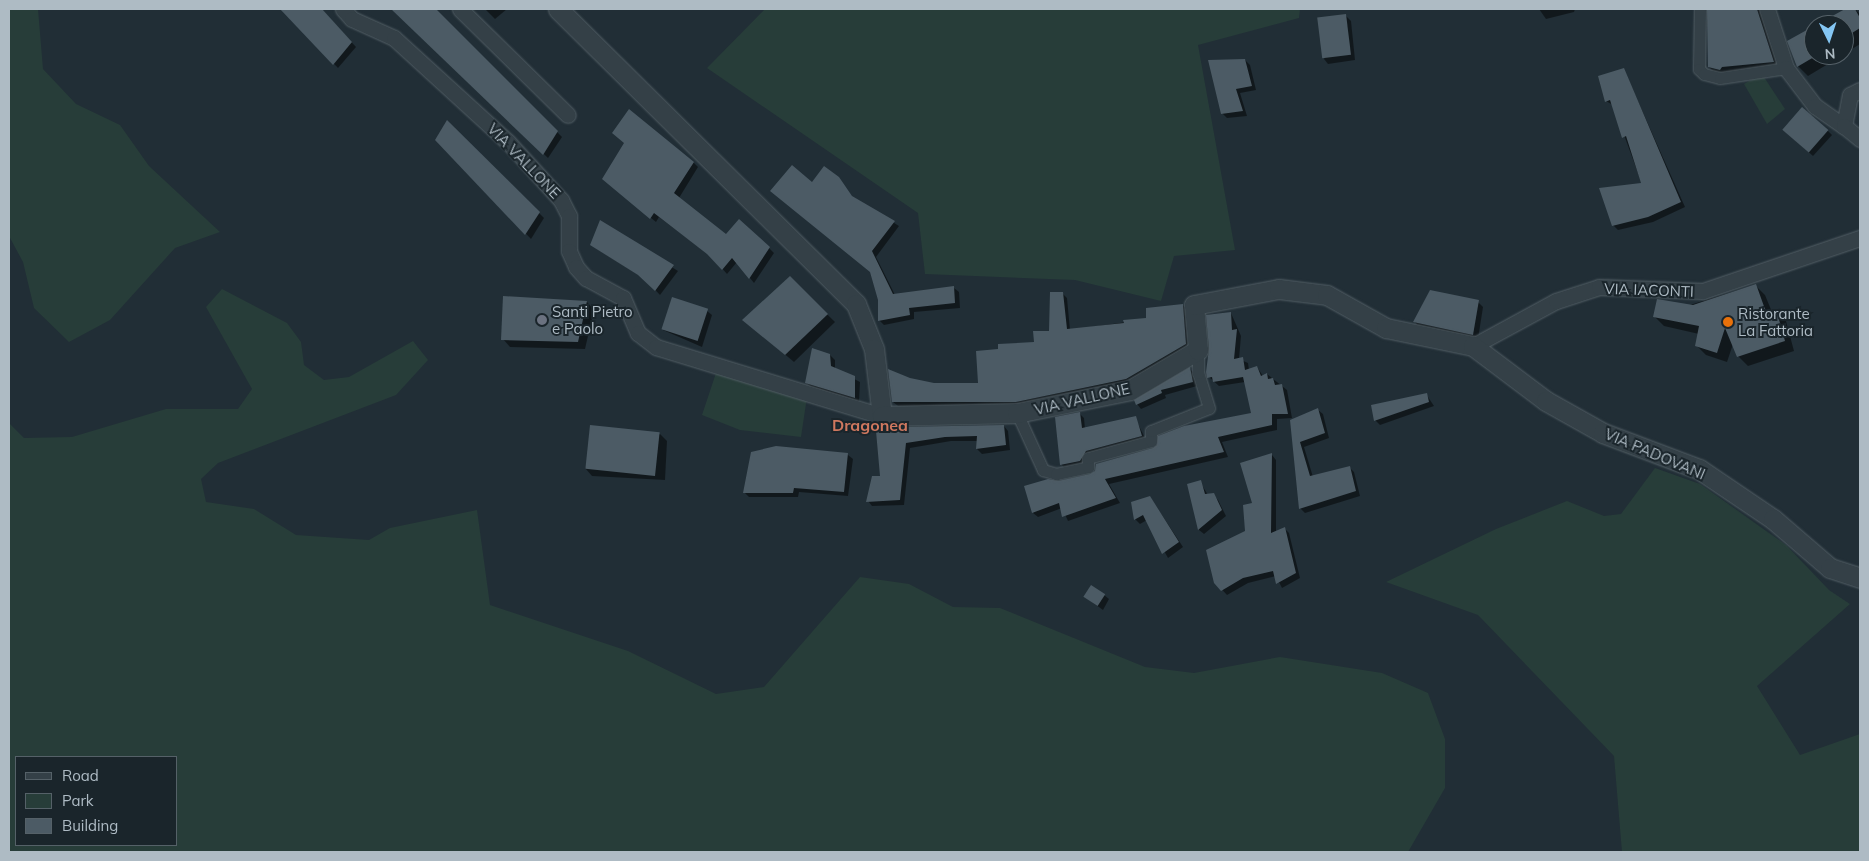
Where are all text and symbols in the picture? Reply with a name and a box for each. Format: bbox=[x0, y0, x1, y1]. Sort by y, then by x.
north arrow bbox=[1804, 15, 1854, 65]
text: N bbox=[1824, 45, 1836, 63]
street label: VIA VALLONE bbox=[484, 120, 564, 202]
street label: VIA IACONTI bbox=[1604, 279, 1694, 301]
place label: Santi Pietro e Paolo bbox=[552, 302, 633, 337]
place label: Ristorante La Fattoria bbox=[1738, 304, 1813, 339]
marker: Santi Pietro e Paolo bbox=[536, 314, 548, 326]
marker: Ristorante La Fattoria bbox=[1722, 316, 1734, 328]
street label: VIA VALLONE bbox=[1033, 379, 1131, 419]
district label: Dragonea bbox=[832, 415, 908, 435]
street label: VIA PADOVANI bbox=[1602, 425, 1708, 483]
legend bbox=[15, 756, 178, 846]
text: Road bbox=[62, 766, 99, 785]
text: Park bbox=[62, 791, 94, 810]
text: Building bbox=[62, 816, 118, 835]

